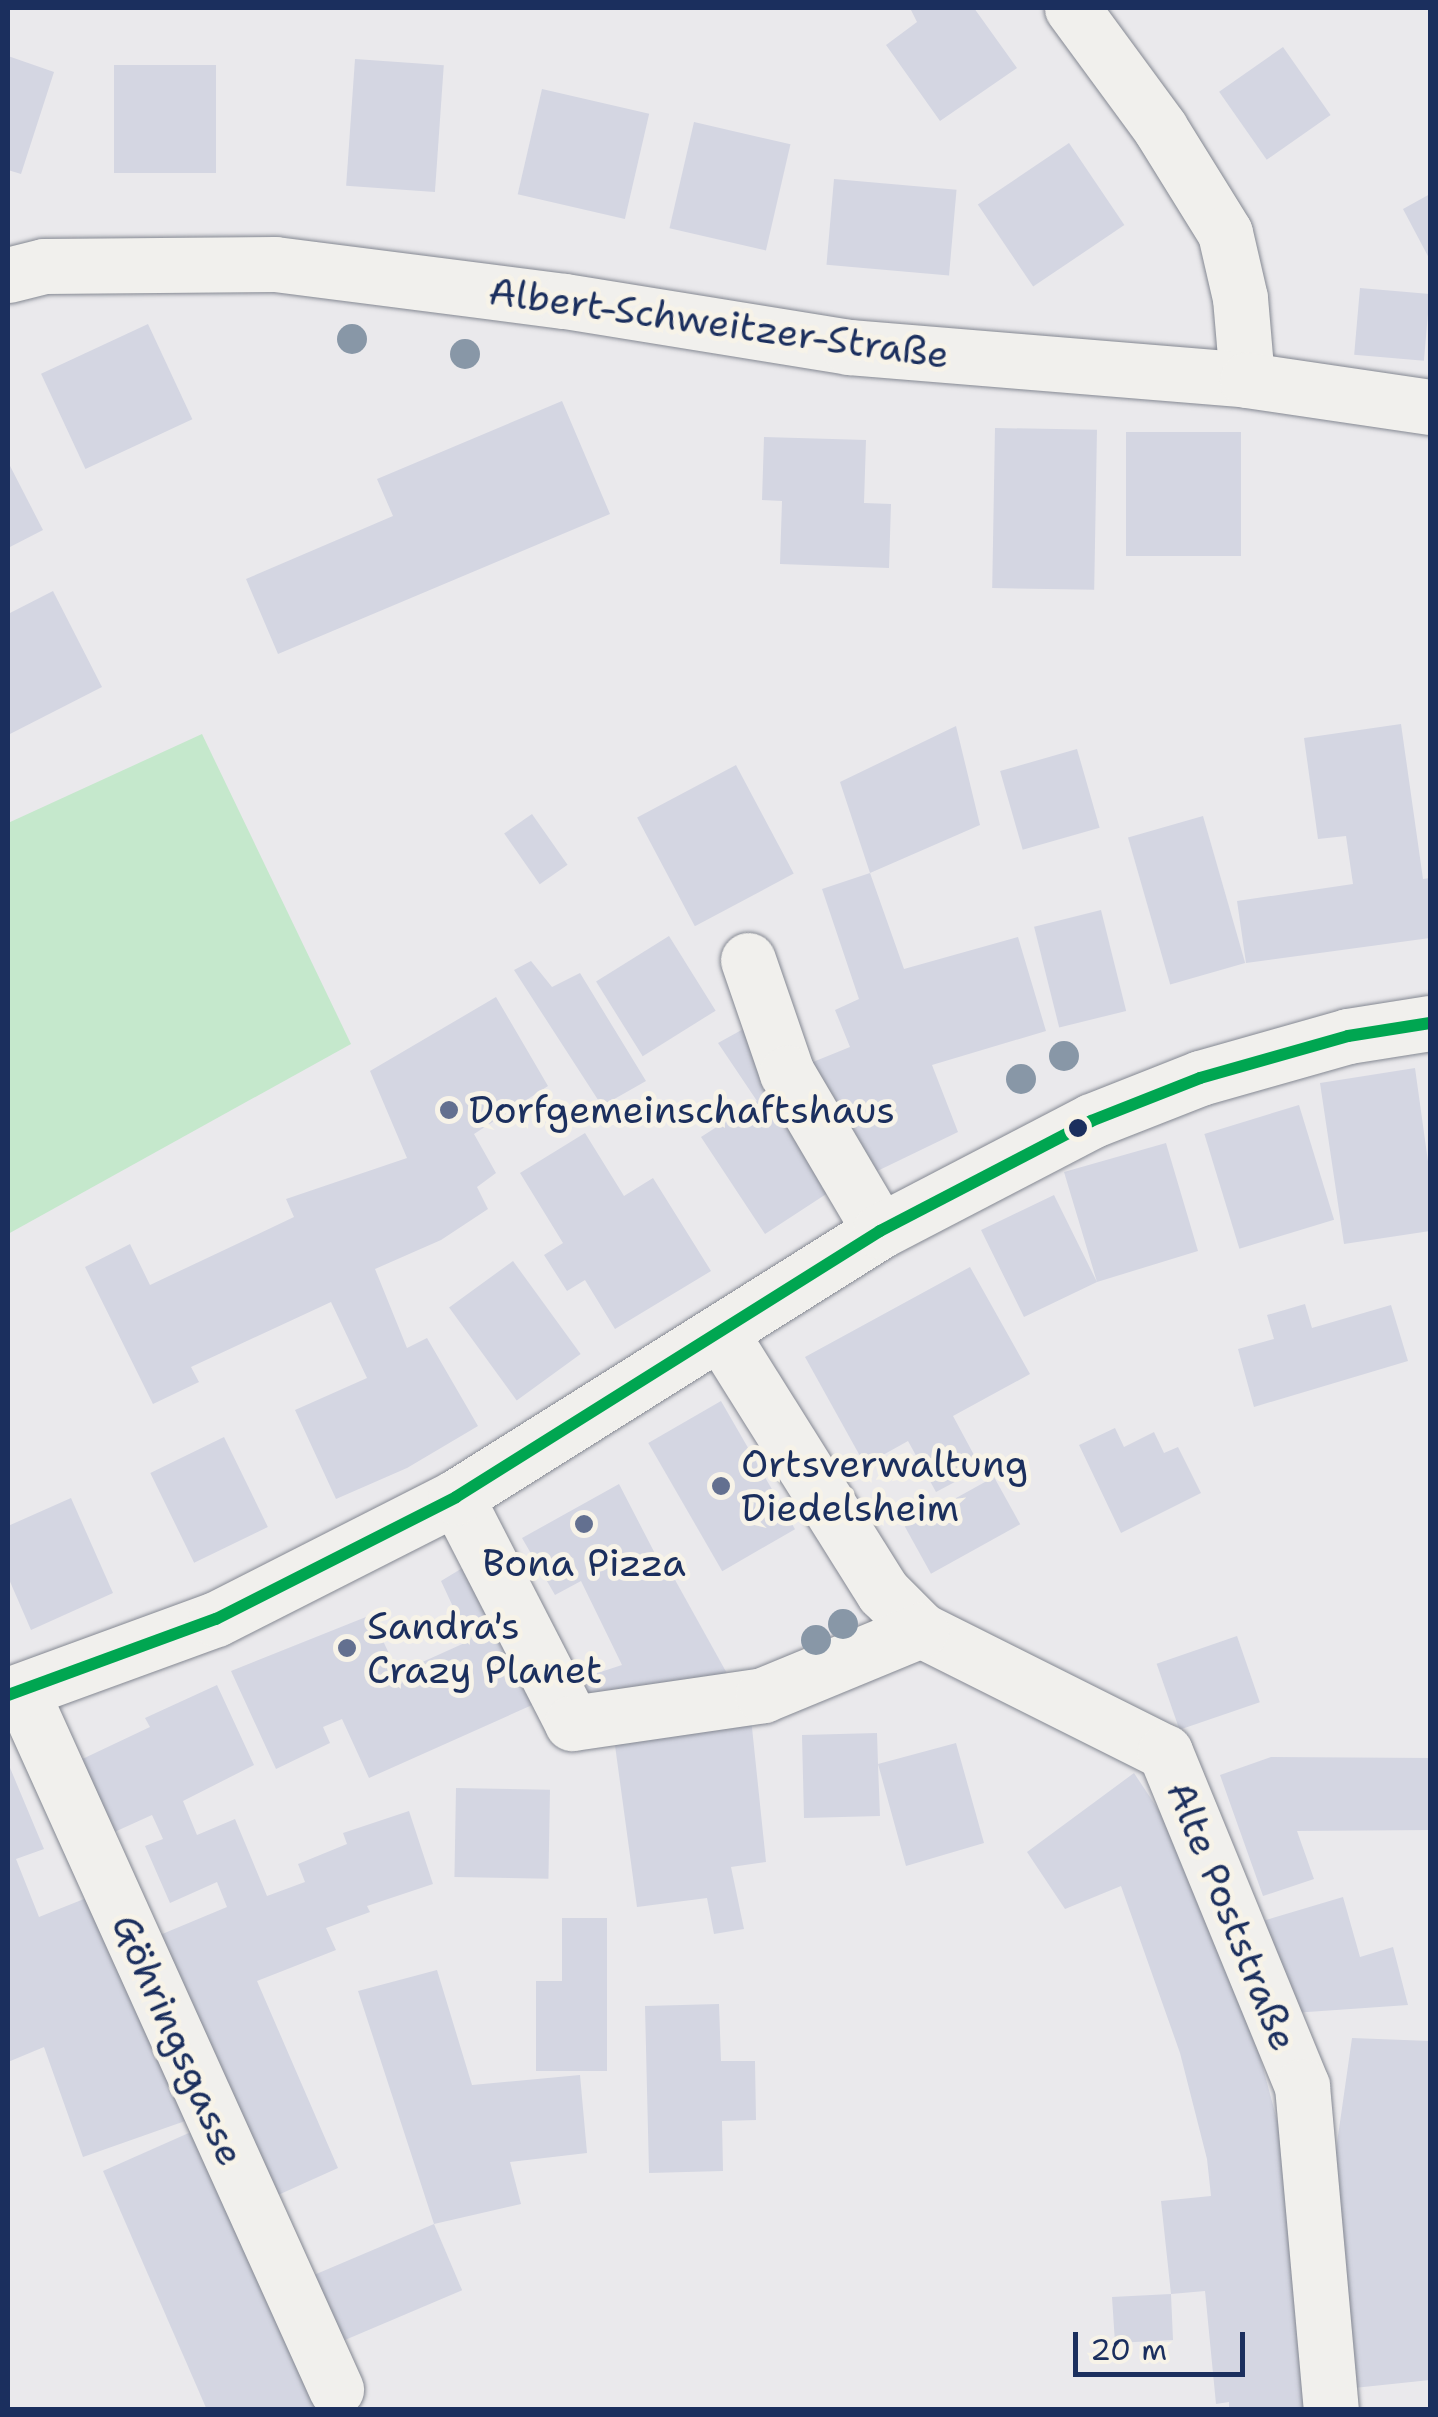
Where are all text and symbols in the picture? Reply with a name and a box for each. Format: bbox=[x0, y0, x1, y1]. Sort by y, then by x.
street label: Albert-Schweitzer-Straße bbox=[486, 268, 952, 378]
place label: Dorfgemeinschaftshaus bbox=[469, 1087, 895, 1133]
marker: Dorfgemeinschaftshaus bbox=[438, 1099, 460, 1121]
unlabelled marker bbox=[1068, 1118, 1088, 1138]
place label: Ortsverwaltung Diedelsheim bbox=[741, 1441, 1028, 1530]
marker: Ortsverwaltung Diedelsheim bbox=[710, 1475, 732, 1497]
marker: Bona Pizza bbox=[573, 1513, 595, 1535]
place label: Bona Pizza bbox=[482, 1540, 686, 1586]
place label: Sandra's Crazy Planet bbox=[367, 1603, 602, 1692]
marker: Sandra's Crazy Planet bbox=[336, 1637, 358, 1659]
street label: Alte Poststraße bbox=[1157, 1775, 1307, 2057]
street label: Göhringsgasse bbox=[102, 1907, 254, 2173]
scale bar bbox=[1078, 2312, 1250, 2374]
text: 20 m bbox=[1090, 2329, 1167, 2370]

